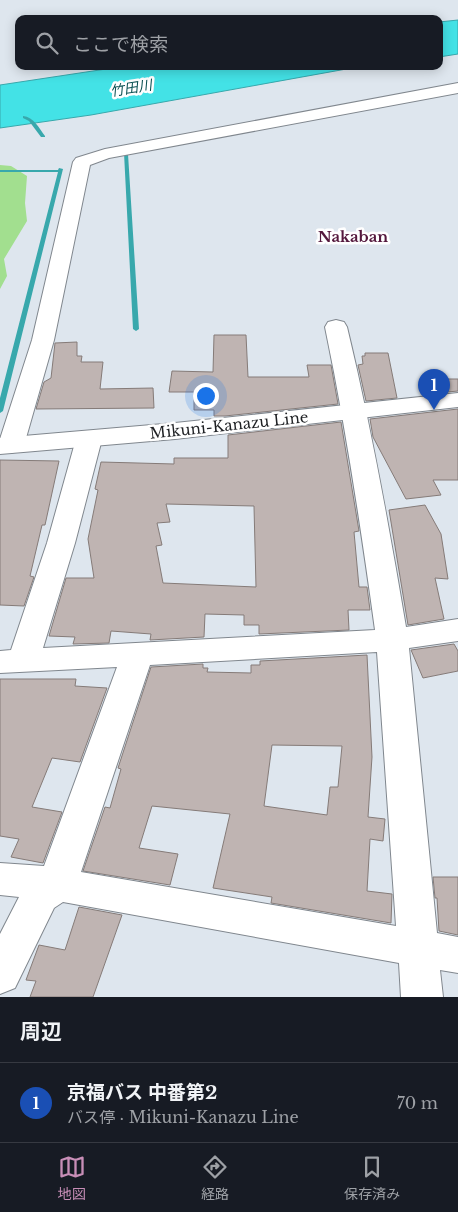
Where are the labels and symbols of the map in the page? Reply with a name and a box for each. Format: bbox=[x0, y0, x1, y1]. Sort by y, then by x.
water label: 竹田川 bbox=[109, 76, 155, 100]
district label: Nakaban bbox=[318, 227, 388, 246]
pin: 1 bbox=[418, 369, 450, 410]
your location bbox=[193, 383, 219, 409]
street label: Mikuni-Kanazu Line bbox=[149, 407, 309, 443]

